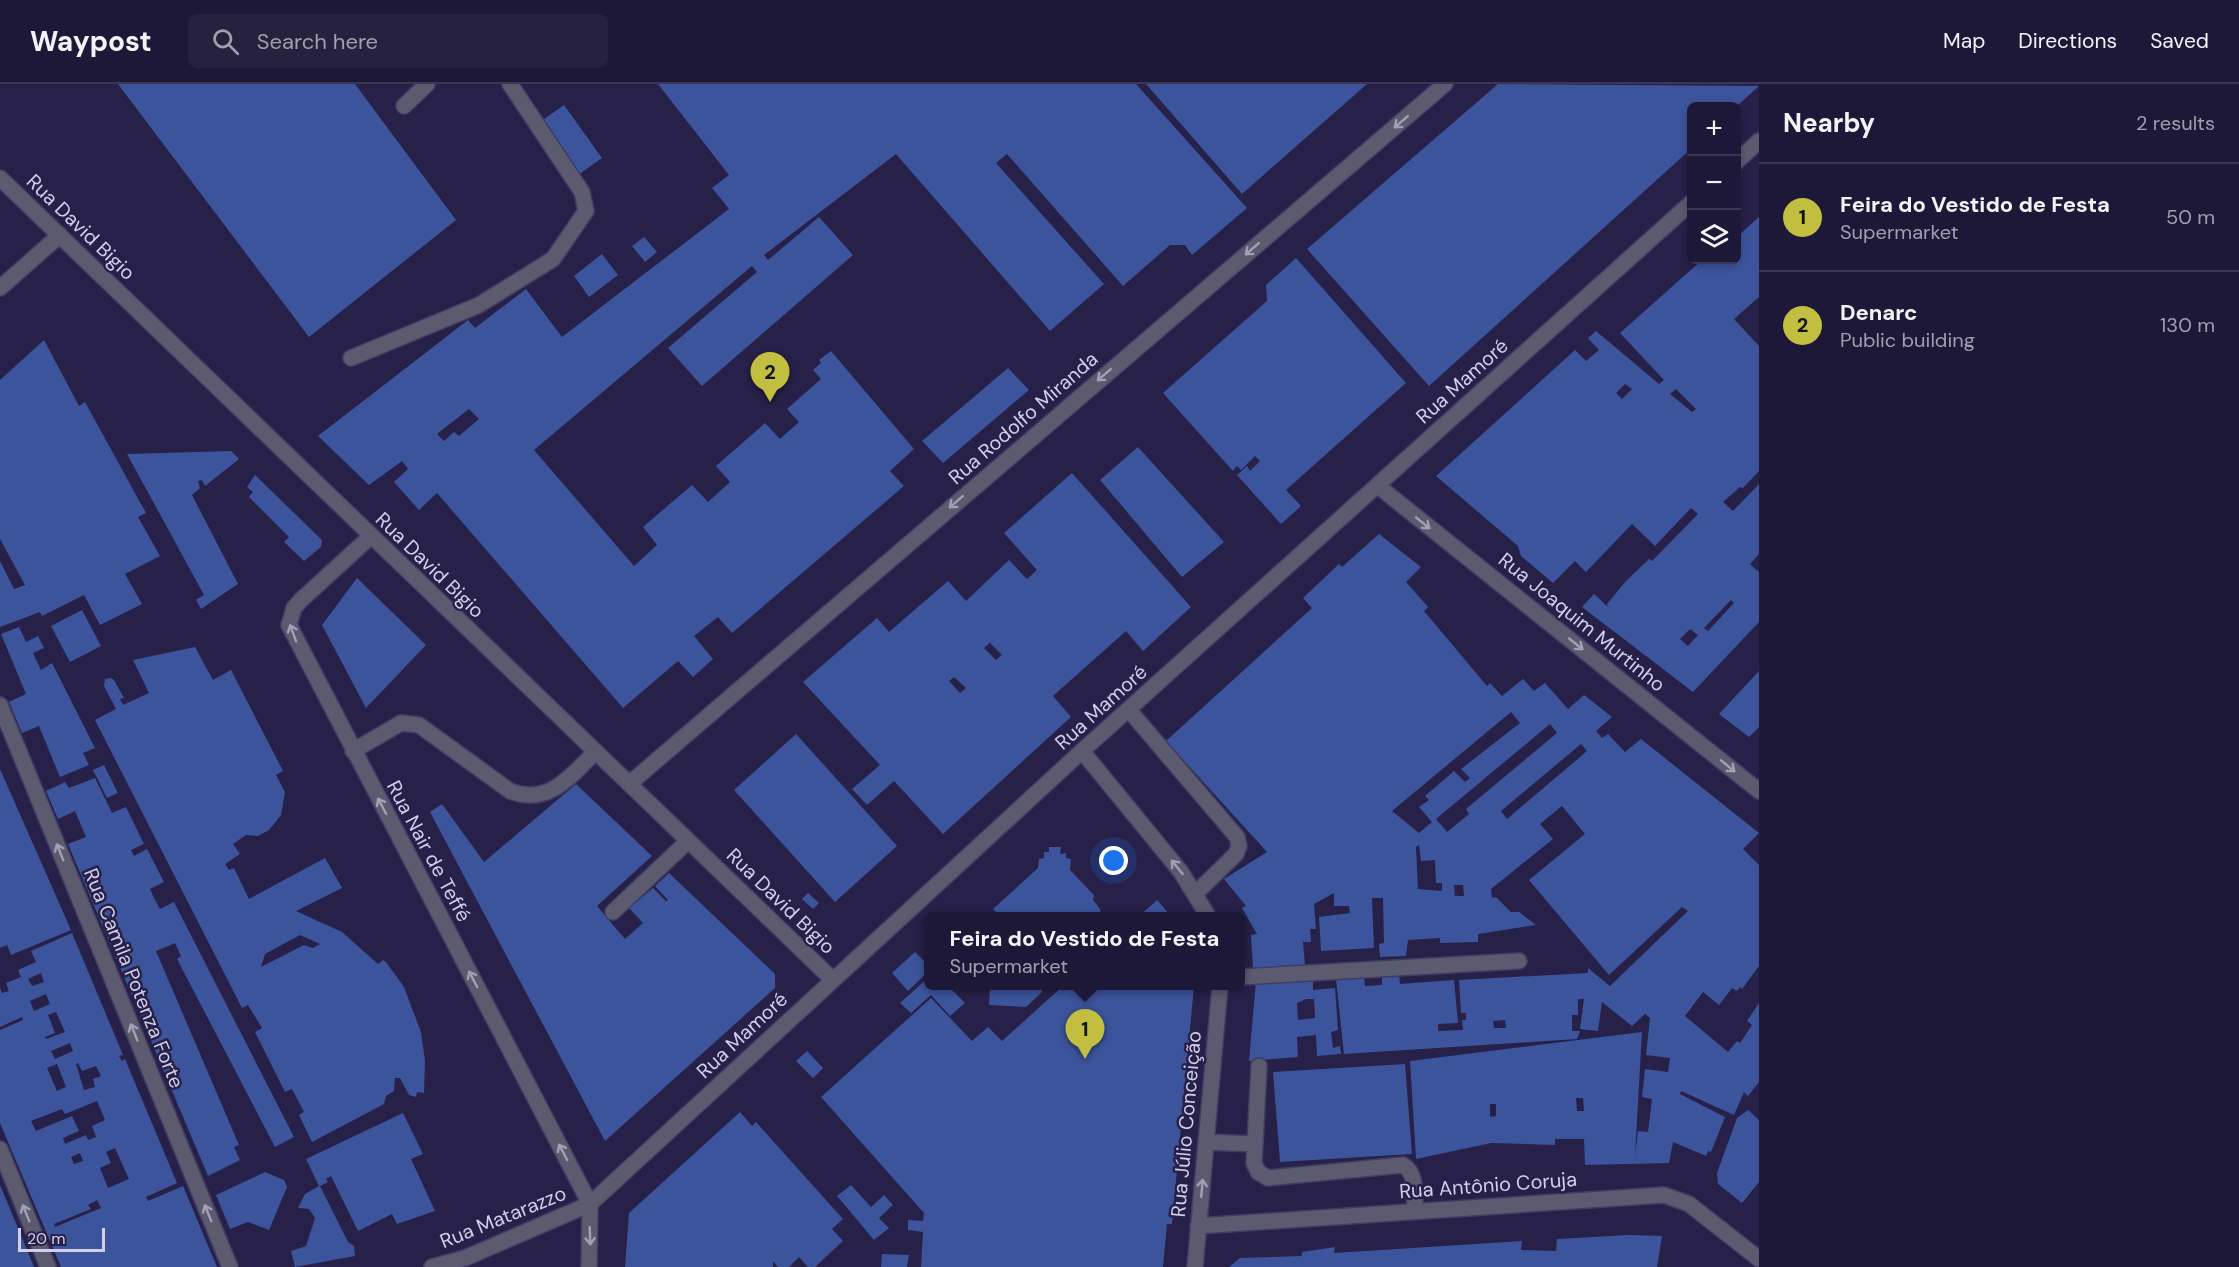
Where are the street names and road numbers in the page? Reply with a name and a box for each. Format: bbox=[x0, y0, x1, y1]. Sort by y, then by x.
street label: Rua David Bigio bbox=[21, 168, 141, 286]
street label: Rua Mamoré bbox=[1410, 333, 1514, 429]
street label: Rua Rodolfo Miranda bbox=[943, 346, 1103, 490]
street label: Rua David Bigio bbox=[370, 506, 490, 624]
street label: Rua Joaquim Murtinho bbox=[1493, 547, 1671, 697]
street label: Rua Mamoré bbox=[1049, 659, 1153, 755]
street label: Rua Nair de Teffé bbox=[381, 776, 477, 926]
street label: Rua David Bigio bbox=[721, 842, 841, 960]
street label: Rua Camila Potenza Forte bbox=[78, 864, 190, 1092]
street label: Rua Mamoré bbox=[691, 986, 793, 1084]
street label: Rua Júlio Conceição bbox=[1165, 1030, 1207, 1218]
street label: Rua Antônio Coruja bbox=[1398, 1166, 1578, 1204]
street label: Rua Matarazzo bbox=[436, 1180, 570, 1254]

